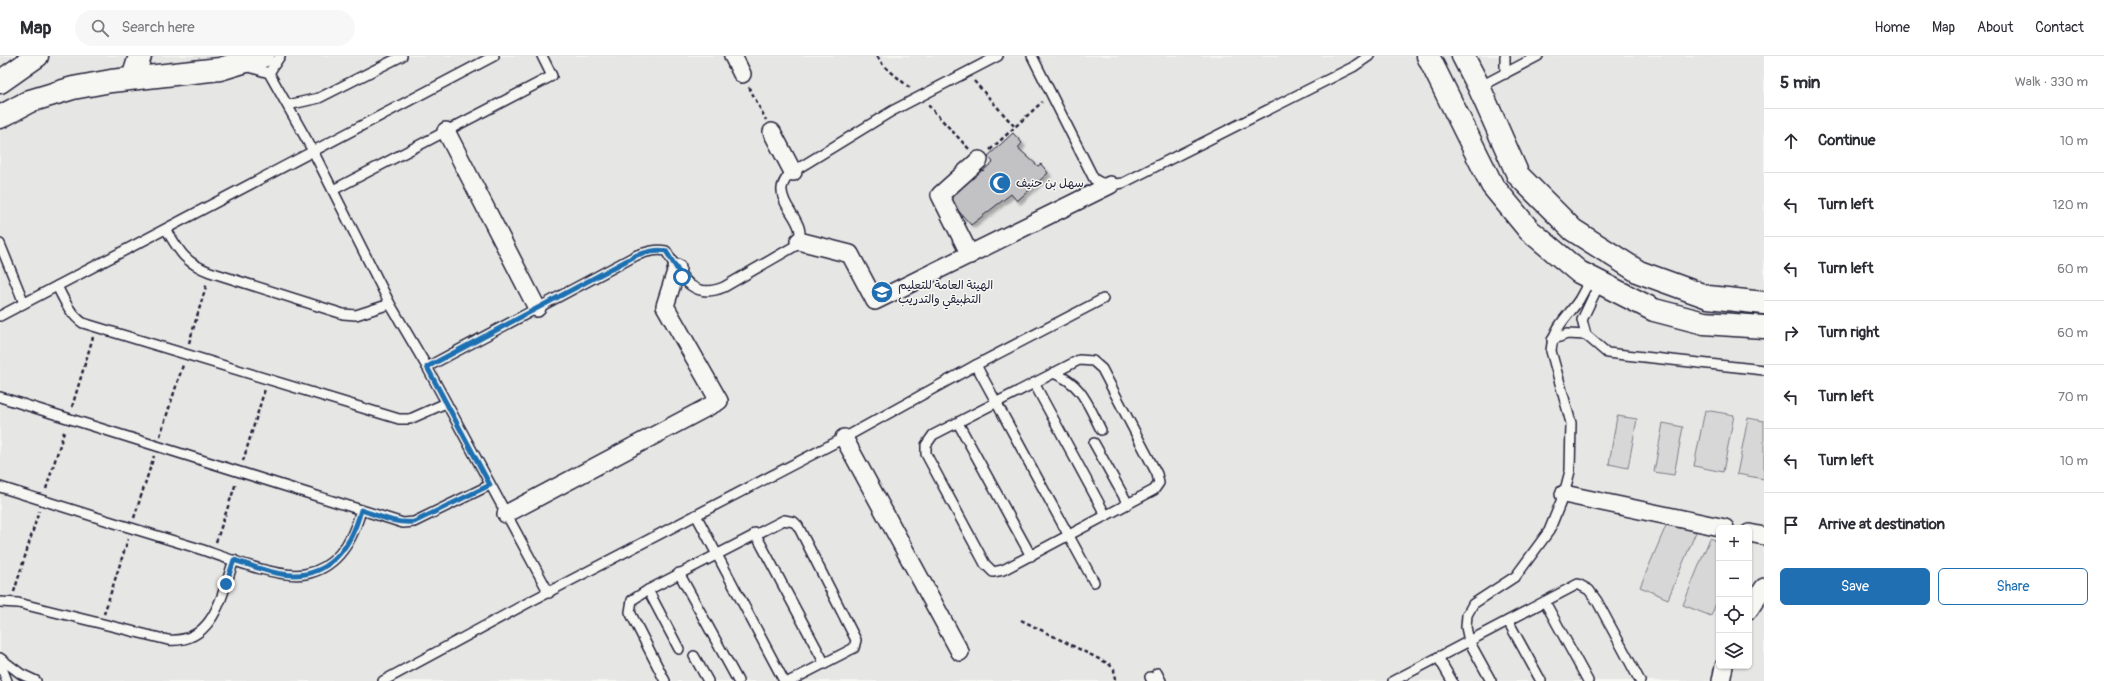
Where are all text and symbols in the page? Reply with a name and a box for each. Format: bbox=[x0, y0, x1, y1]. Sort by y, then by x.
search box bbox=[75, 10, 355, 46]
text: Map bbox=[20, 16, 51, 40]
icon: search bbox=[89, 17, 111, 39]
text: Search here bbox=[121, 18, 195, 37]
text: Home bbox=[1875, 19, 1910, 36]
text: Map bbox=[1932, 19, 1955, 36]
text: About bbox=[1977, 19, 2013, 36]
text: Contact bbox=[2035, 19, 2084, 36]
text: 5 min bbox=[1780, 72, 1820, 93]
text: Walk · 330 m bbox=[2015, 74, 2088, 90]
icon: ahead bbox=[1780, 130, 1802, 152]
text: Continue bbox=[1818, 131, 1876, 150]
text: 10 m bbox=[2060, 133, 2088, 149]
mosque icon: سهل بن حنيف bbox=[987, 170, 1013, 196]
place label: سهل بن حنيف bbox=[1016, 176, 1084, 191]
icon: left bbox=[1780, 194, 1802, 216]
text: Turn left bbox=[1818, 195, 1874, 214]
text: 120 m bbox=[2052, 197, 2088, 213]
icon: left bbox=[1780, 258, 1802, 280]
text: Turn left bbox=[1818, 259, 1874, 278]
text: 60 m bbox=[2057, 261, 2088, 277]
route start bbox=[673, 268, 691, 286]
place label: الهيئة العامة للتعليم التطبيقي والتدريب bbox=[898, 278, 993, 310]
school or university icon: الهيئة العامة للتعليم التطبيقي والتدريب bbox=[869, 279, 895, 305]
icon: right bbox=[1780, 322, 1802, 344]
text: Turn right bbox=[1818, 323, 1879, 342]
text: 60 m bbox=[2057, 325, 2088, 341]
icon: left bbox=[1780, 386, 1802, 408]
text: Turn left bbox=[1818, 387, 1874, 406]
text: 70 m bbox=[2058, 389, 2088, 405]
icon: left bbox=[1780, 450, 1802, 472]
text: Turn left bbox=[1818, 451, 1874, 470]
text: 10 m bbox=[2060, 453, 2088, 469]
icon: arrive bbox=[1780, 514, 1802, 536]
text: Arrive at destination bbox=[1818, 515, 1945, 534]
map controls bbox=[1716, 525, 1752, 669]
button: + bbox=[1716, 525, 1752, 561]
button: − bbox=[1716, 561, 1752, 597]
button: Save bbox=[1780, 568, 1930, 605]
button: Share bbox=[1938, 568, 2088, 605]
route end bbox=[217, 575, 235, 593]
button: locate bbox=[1716, 597, 1752, 633]
button: layers bbox=[1716, 633, 1752, 669]

